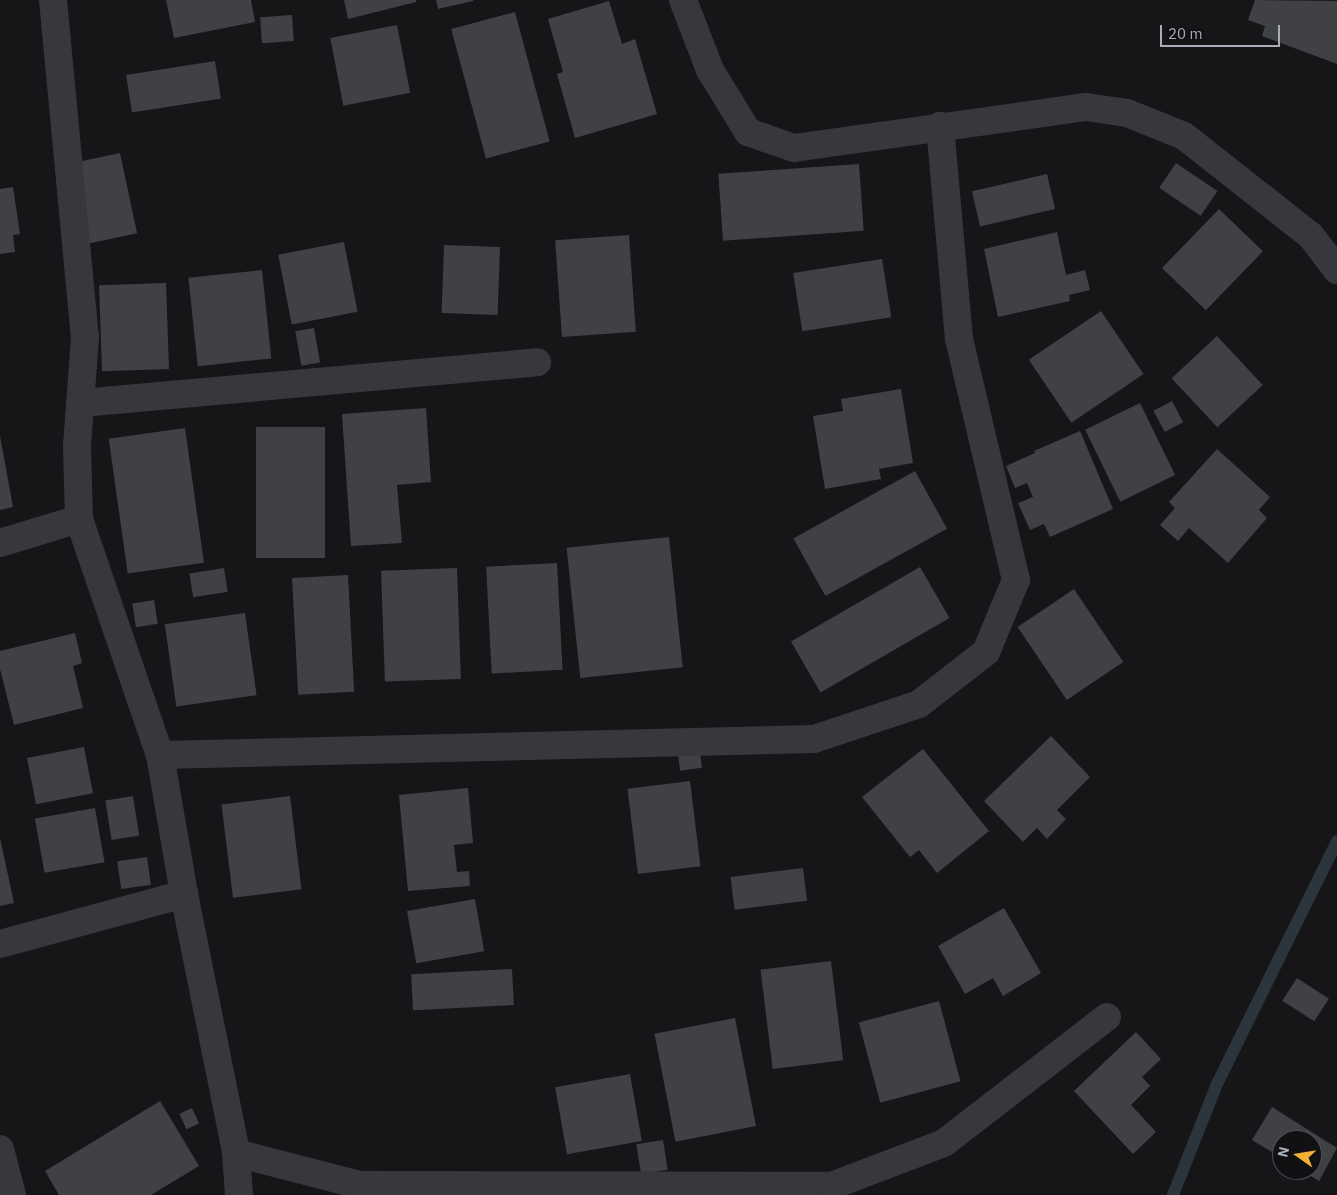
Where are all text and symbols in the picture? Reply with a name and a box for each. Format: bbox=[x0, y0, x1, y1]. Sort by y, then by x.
scale bar bbox=[1162, 15, 1282, 47]
text: 20 m bbox=[1168, 24, 1203, 43]
north arrow bbox=[1272, 1130, 1322, 1180]
text: N bbox=[1273, 1145, 1293, 1159]

